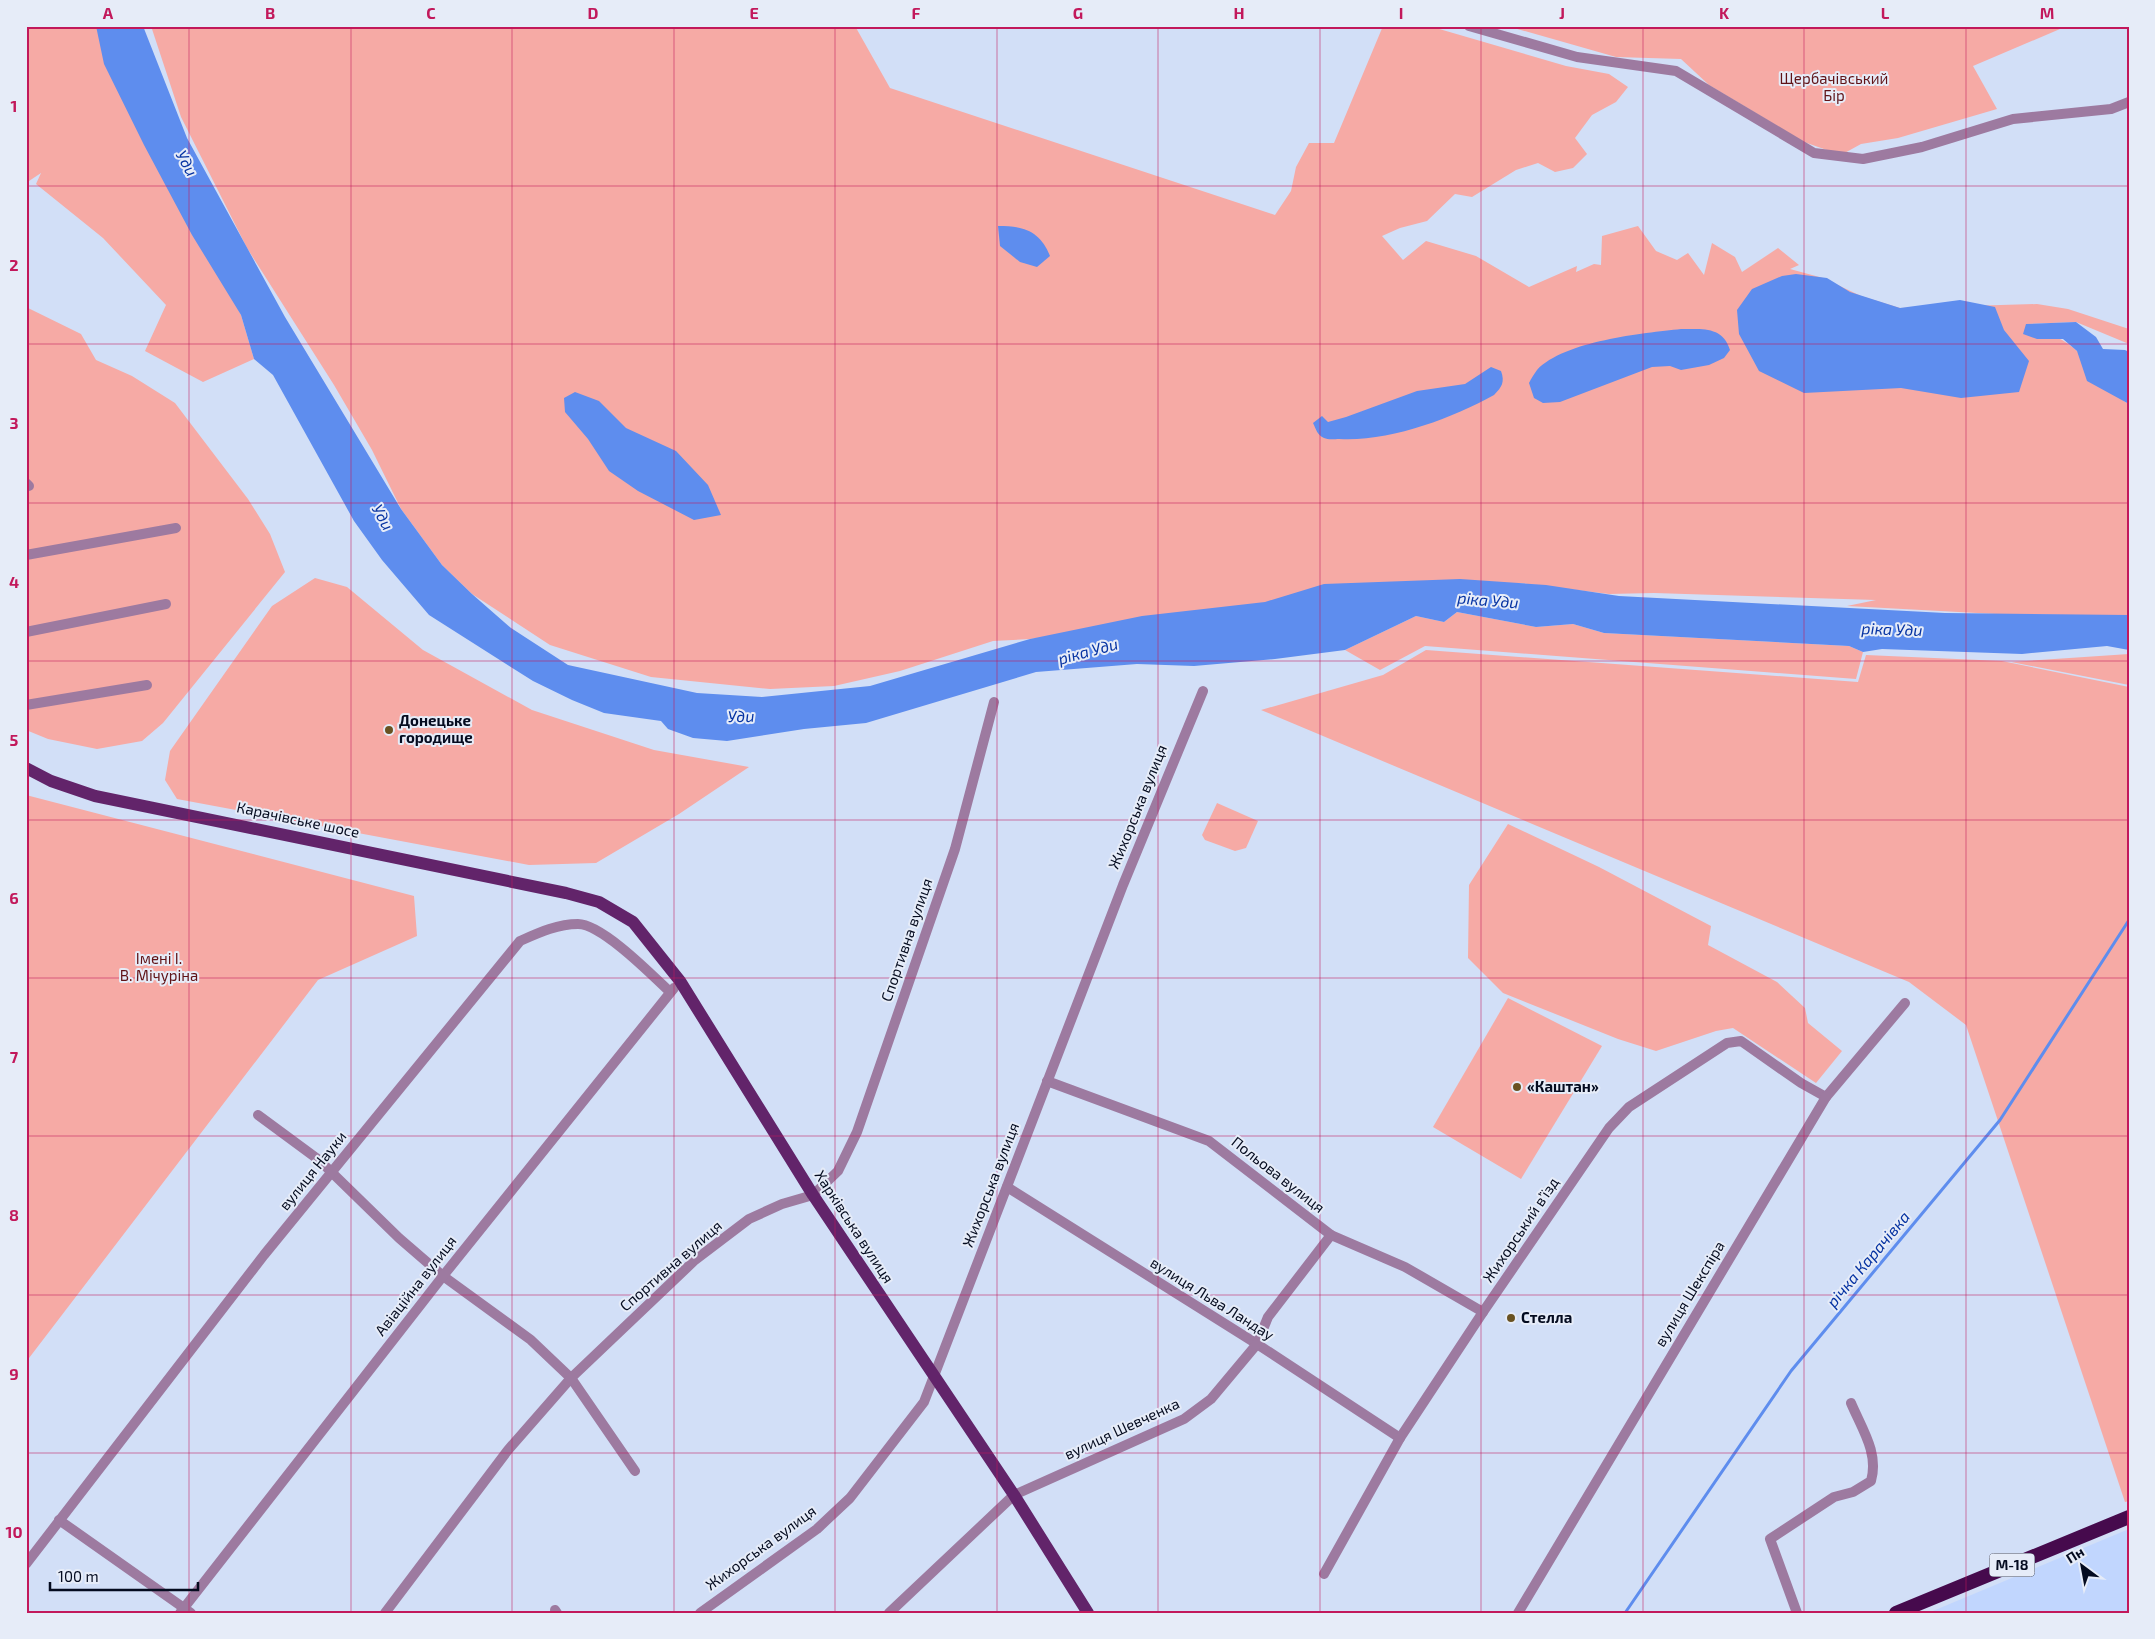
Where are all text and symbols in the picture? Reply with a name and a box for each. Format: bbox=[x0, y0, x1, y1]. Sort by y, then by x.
text: A bbox=[103, 3, 114, 22]
text: B bbox=[265, 3, 275, 22]
text: C bbox=[426, 3, 436, 22]
text: D bbox=[588, 3, 599, 22]
text: E bbox=[749, 3, 759, 22]
text: F bbox=[912, 3, 921, 22]
text: G bbox=[1073, 3, 1083, 22]
text: H bbox=[1233, 3, 1245, 22]
text: I bbox=[1399, 3, 1403, 22]
text: J bbox=[1559, 3, 1565, 22]
text: K bbox=[1719, 3, 1730, 22]
text: L bbox=[1881, 3, 1890, 22]
text: M bbox=[2040, 3, 2054, 22]
park label: Щербачівський Бір bbox=[1780, 69, 1888, 104]
text: 1 bbox=[11, 96, 17, 115]
water label: Уди bbox=[173, 146, 202, 179]
text: 2 bbox=[9, 255, 19, 274]
text: 3 bbox=[9, 413, 19, 432]
water label: Уди bbox=[369, 500, 398, 533]
text: 4 bbox=[9, 572, 19, 591]
water label: ріка Уди bbox=[1457, 587, 1519, 612]
water label: ріка Уди bbox=[1861, 618, 1923, 639]
water label: ріка Уди bbox=[1056, 633, 1120, 668]
water label: Уди bbox=[727, 706, 755, 725]
place label: Донецьке городище bbox=[399, 711, 473, 746]
marker: Донецьке городище bbox=[383, 724, 395, 736]
text: 5 bbox=[10, 730, 19, 749]
street label: Жихорська вулиця bbox=[1104, 742, 1171, 872]
street label: Карачівське шосе bbox=[235, 797, 361, 841]
street label: Спортивна вулиця bbox=[876, 876, 937, 1004]
text: 6 bbox=[9, 888, 19, 907]
park label: Імені І. В. Мічуріна bbox=[120, 949, 198, 985]
text: 7 bbox=[10, 1047, 19, 1066]
place label: «Каштан» bbox=[1527, 1077, 1599, 1095]
marker: «Каштан» bbox=[1511, 1081, 1523, 1093]
street label: Жихорська вулиця bbox=[958, 1120, 1023, 1250]
street label: вулиця Науки bbox=[275, 1127, 350, 1214]
street label: Польова вулиця bbox=[1228, 1132, 1329, 1217]
street label: Харківська вулиця bbox=[811, 1167, 898, 1287]
street label: Жихорський в’їзд bbox=[1478, 1173, 1562, 1285]
text: 8 bbox=[9, 1205, 19, 1224]
water label: річка Карачівка bbox=[1822, 1207, 1913, 1310]
street label: Спортивна вулиця bbox=[616, 1216, 726, 1315]
street label: Авіаційна вулиця bbox=[371, 1232, 460, 1339]
street label: вулиця Шекспіра bbox=[1650, 1237, 1729, 1350]
street label: вулиця Льва Ландау bbox=[1147, 1253, 1278, 1344]
place label: Стелла bbox=[1521, 1308, 1572, 1326]
marker: Стелла bbox=[1505, 1312, 1517, 1324]
text: 9 bbox=[9, 1364, 19, 1383]
street label: вулиця Шевченка bbox=[1061, 1394, 1182, 1464]
street label: Жихорська вулиця bbox=[702, 1501, 820, 1594]
text: 10 bbox=[5, 1522, 23, 1541]
north arrow bbox=[2058, 1542, 2108, 1592]
text: Пн bbox=[2063, 1543, 2087, 1567]
road number: М-18 bbox=[1990, 1554, 2034, 1576]
scale bar bbox=[50, 1559, 198, 1591]
text: 100 m bbox=[58, 1567, 99, 1585]

